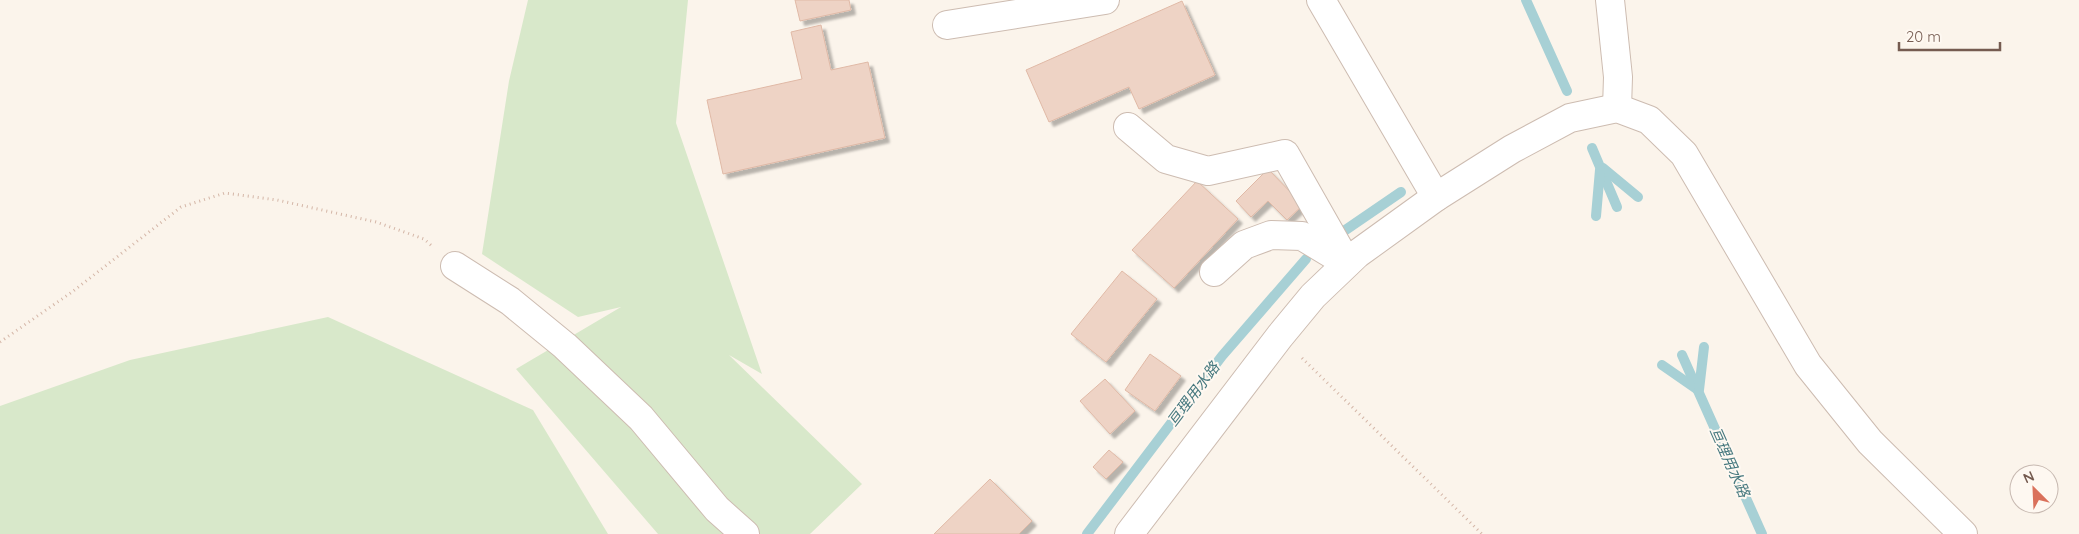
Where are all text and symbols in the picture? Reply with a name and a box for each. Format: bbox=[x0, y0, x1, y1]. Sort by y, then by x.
scale bar bbox=[1899, 20, 2000, 52]
text: 20 m bbox=[1906, 27, 1941, 46]
water label: 亘理用水路 bbox=[1163, 357, 1224, 430]
water label: 亘理用水路 bbox=[1706, 424, 1755, 502]
north arrow bbox=[2009, 464, 2059, 514]
text: N bbox=[2020, 467, 2037, 487]

